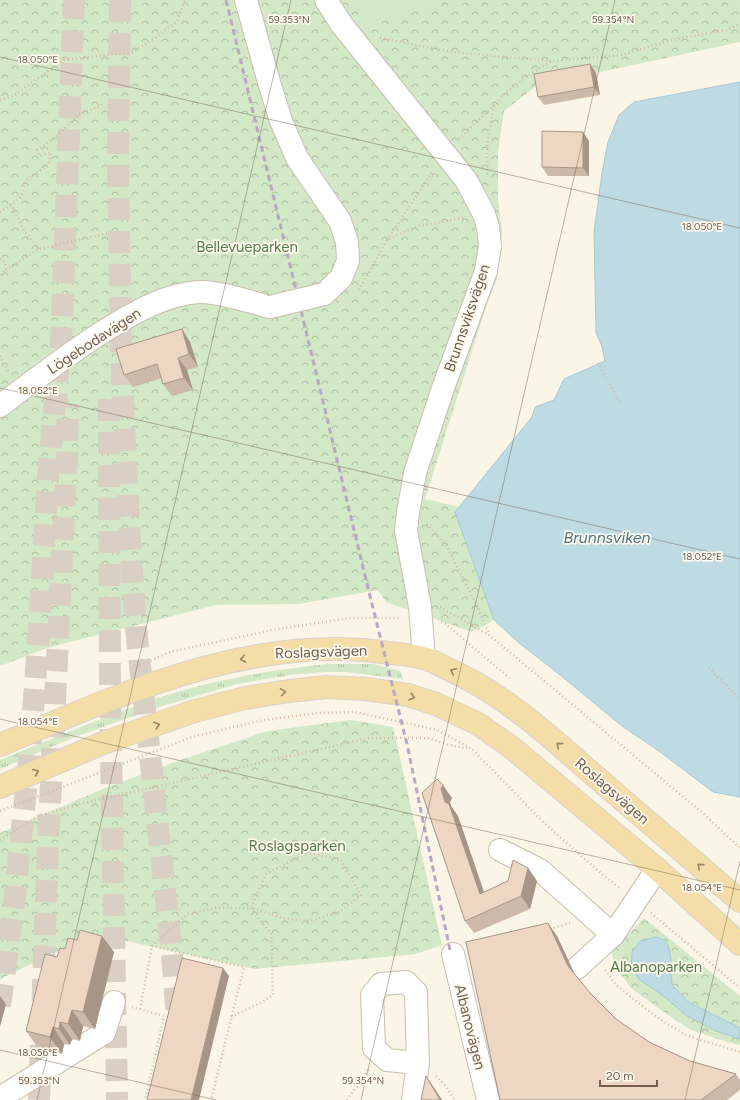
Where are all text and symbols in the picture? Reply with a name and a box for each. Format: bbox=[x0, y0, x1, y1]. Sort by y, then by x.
text: 59.353°N bbox=[268, 13, 310, 26]
text: 59.354°N bbox=[592, 13, 634, 26]
text: 18.050°E bbox=[18, 53, 58, 66]
text: 18.050°E bbox=[682, 220, 722, 233]
park label: Bellevueparken bbox=[196, 238, 298, 256]
street label: Brunnsviksvägen bbox=[440, 262, 494, 374]
street label: Lögebodavägen bbox=[44, 304, 144, 378]
text: 18.052°E bbox=[18, 384, 58, 397]
water label: Brunnsviken bbox=[564, 528, 650, 547]
text: 18.052°E bbox=[682, 550, 722, 563]
street label: Roslagsvägen bbox=[274, 641, 368, 663]
one-way arrow bbox=[240, 654, 246, 663]
one-way arrow bbox=[449, 668, 457, 676]
one-way arrow bbox=[279, 688, 286, 697]
one-way arrow bbox=[408, 692, 415, 701]
text: 18.054°E bbox=[18, 715, 58, 728]
one-way arrow bbox=[153, 721, 160, 729]
one-way arrow bbox=[556, 742, 564, 749]
street label: Roslagsvägen bbox=[571, 754, 653, 828]
one-way arrow bbox=[32, 768, 39, 776]
park label: Roslagsparken bbox=[248, 837, 346, 855]
one-way arrow bbox=[697, 864, 705, 871]
text: 18.054°E bbox=[682, 881, 722, 894]
park label: Albanoparken bbox=[610, 958, 702, 976]
street label: Albanovägen bbox=[451, 982, 489, 1072]
text: 18.056°E bbox=[18, 1046, 58, 1059]
scale bar bbox=[600, 1062, 657, 1088]
text: 20 m bbox=[606, 1069, 634, 1083]
text: 59.353°N bbox=[18, 1074, 60, 1087]
text: 59.354°N bbox=[342, 1074, 384, 1087]

